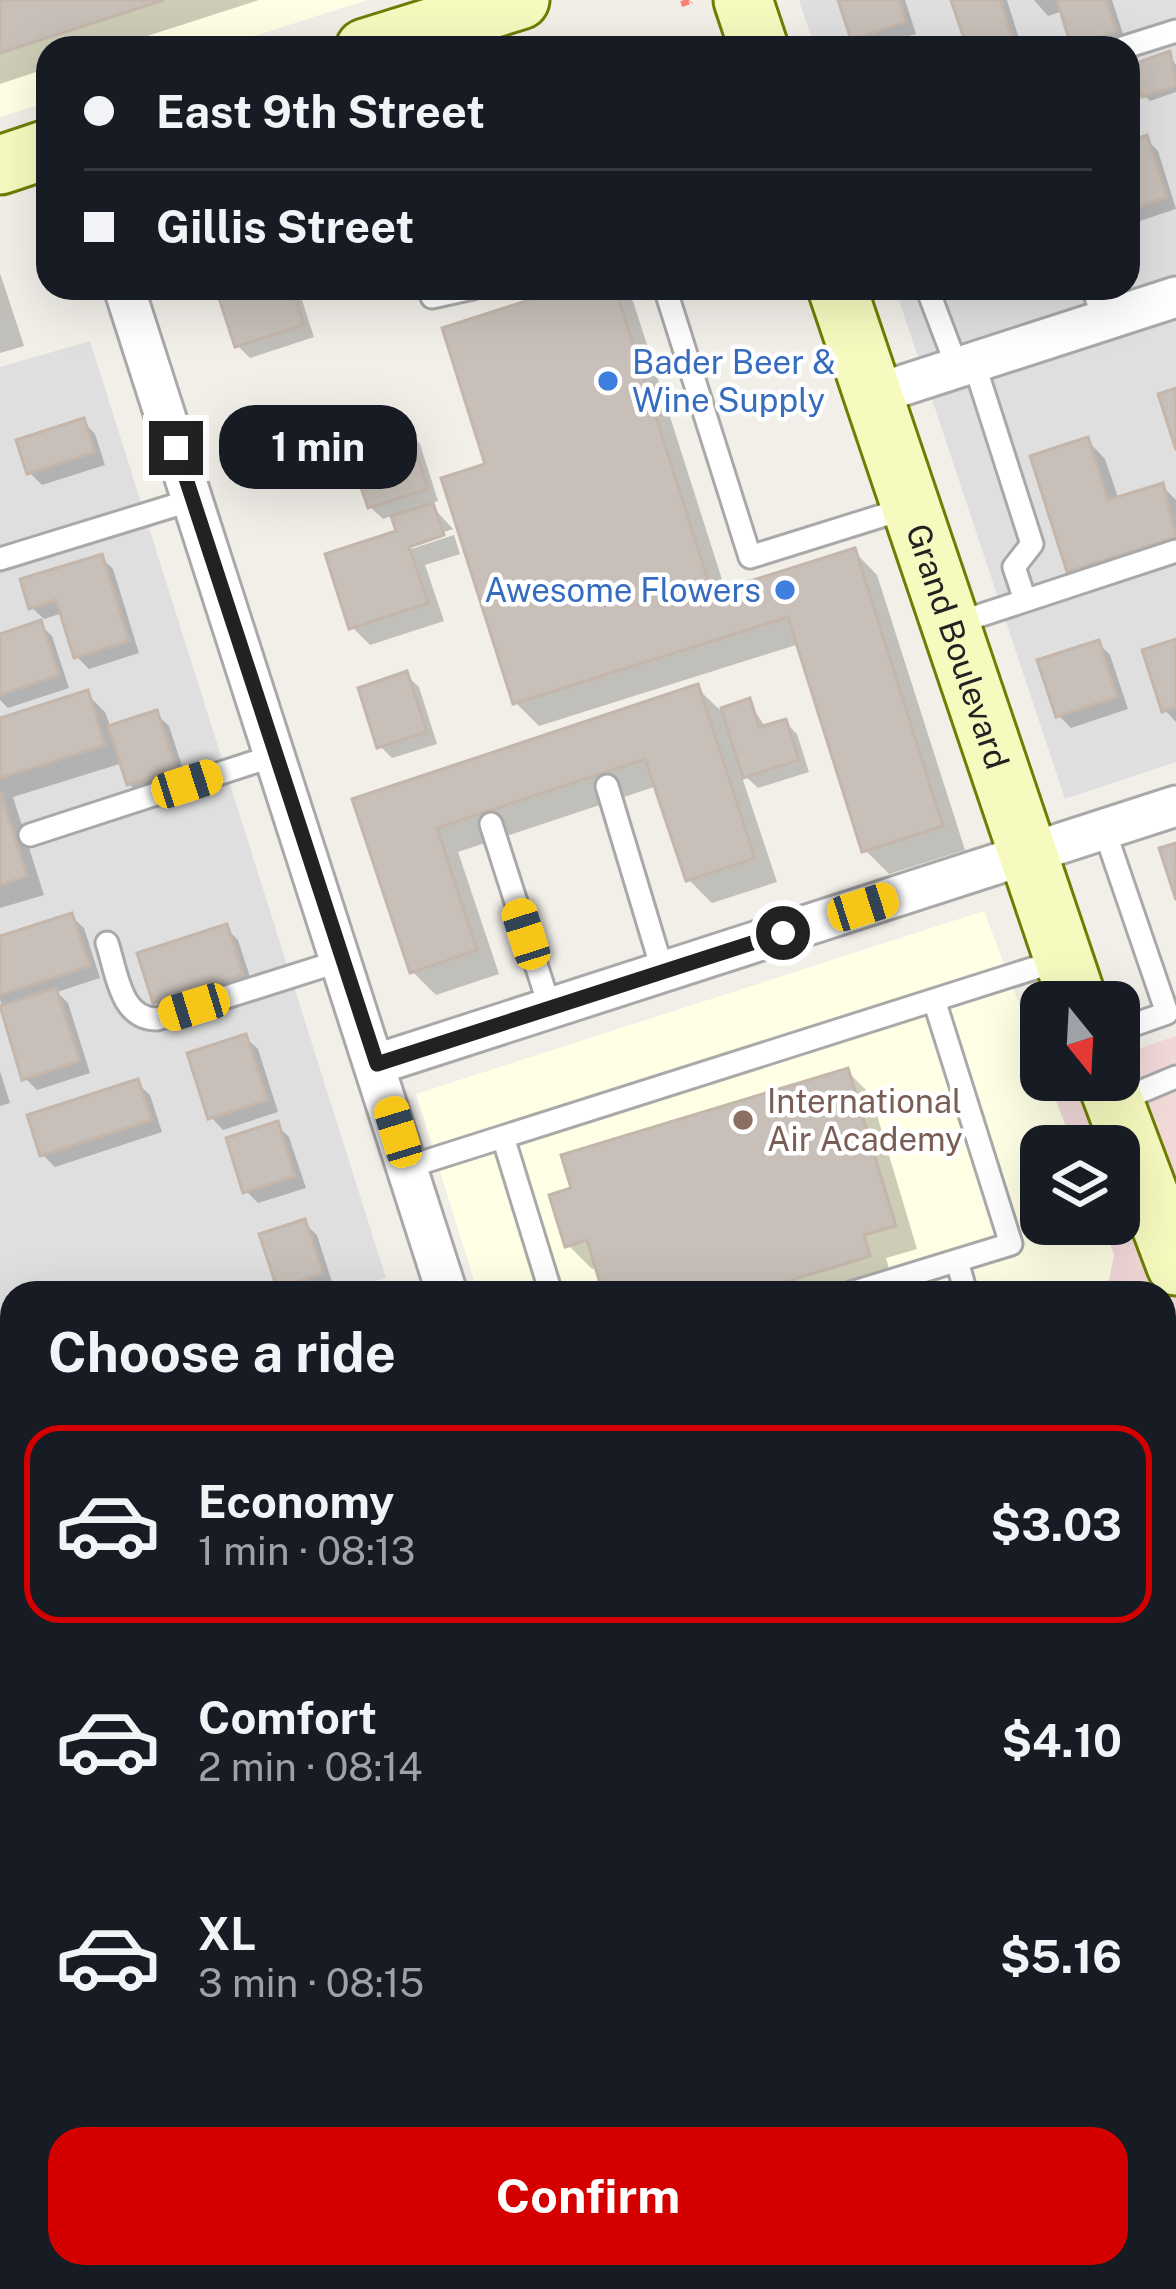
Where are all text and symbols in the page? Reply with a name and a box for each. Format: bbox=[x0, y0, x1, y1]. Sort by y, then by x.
text: East 9th Street bbox=[156, 85, 485, 138]
text: Gillis Street bbox=[156, 200, 414, 253]
place label: Bader Beer & Wine Supply bbox=[632, 343, 836, 419]
marker: Bader Beer & Wine Supply bbox=[595, 368, 621, 394]
callout: 1 min bbox=[218, 406, 416, 490]
route end bbox=[149, 421, 203, 475]
text: 1 min bbox=[271, 424, 365, 470]
street label: Grand Boulevard bbox=[899, 519, 1017, 774]
place label: Awesome Flowers bbox=[484, 571, 761, 609]
marker: Awesome Flowers bbox=[772, 577, 798, 603]
car bbox=[147, 756, 227, 812]
car bbox=[823, 879, 903, 935]
car bbox=[498, 894, 554, 974]
route start bbox=[756, 906, 810, 960]
car bbox=[154, 979, 234, 1035]
north arrow bbox=[1020, 981, 1140, 1101]
map controls bbox=[1020, 981, 1140, 1245]
place label: International Air Academy bbox=[767, 1082, 963, 1158]
car bbox=[370, 1092, 426, 1172]
marker: International Air Academy bbox=[730, 1107, 756, 1133]
button: layers bbox=[1020, 1125, 1140, 1245]
text: Choose a ride bbox=[48, 1321, 396, 1384]
icon: car bbox=[54, 1470, 162, 1578]
text: Economy bbox=[198, 1475, 394, 1528]
text: $3.03 bbox=[991, 1498, 1122, 1551]
text: 1 min · 08:13 bbox=[198, 1528, 415, 1574]
icon: car bbox=[54, 1686, 162, 1794]
text: Comfort bbox=[198, 1691, 377, 1744]
text: $4.10 bbox=[1001, 1714, 1122, 1767]
text: 2 min · 08:14 bbox=[198, 1744, 423, 1790]
icon: car bbox=[54, 1902, 162, 2010]
text: XL bbox=[198, 1907, 256, 1960]
text: $5.16 bbox=[1000, 1930, 1122, 1983]
text: 3 min · 08:15 bbox=[198, 1960, 424, 2006]
button: Confirm bbox=[48, 2127, 1128, 2265]

